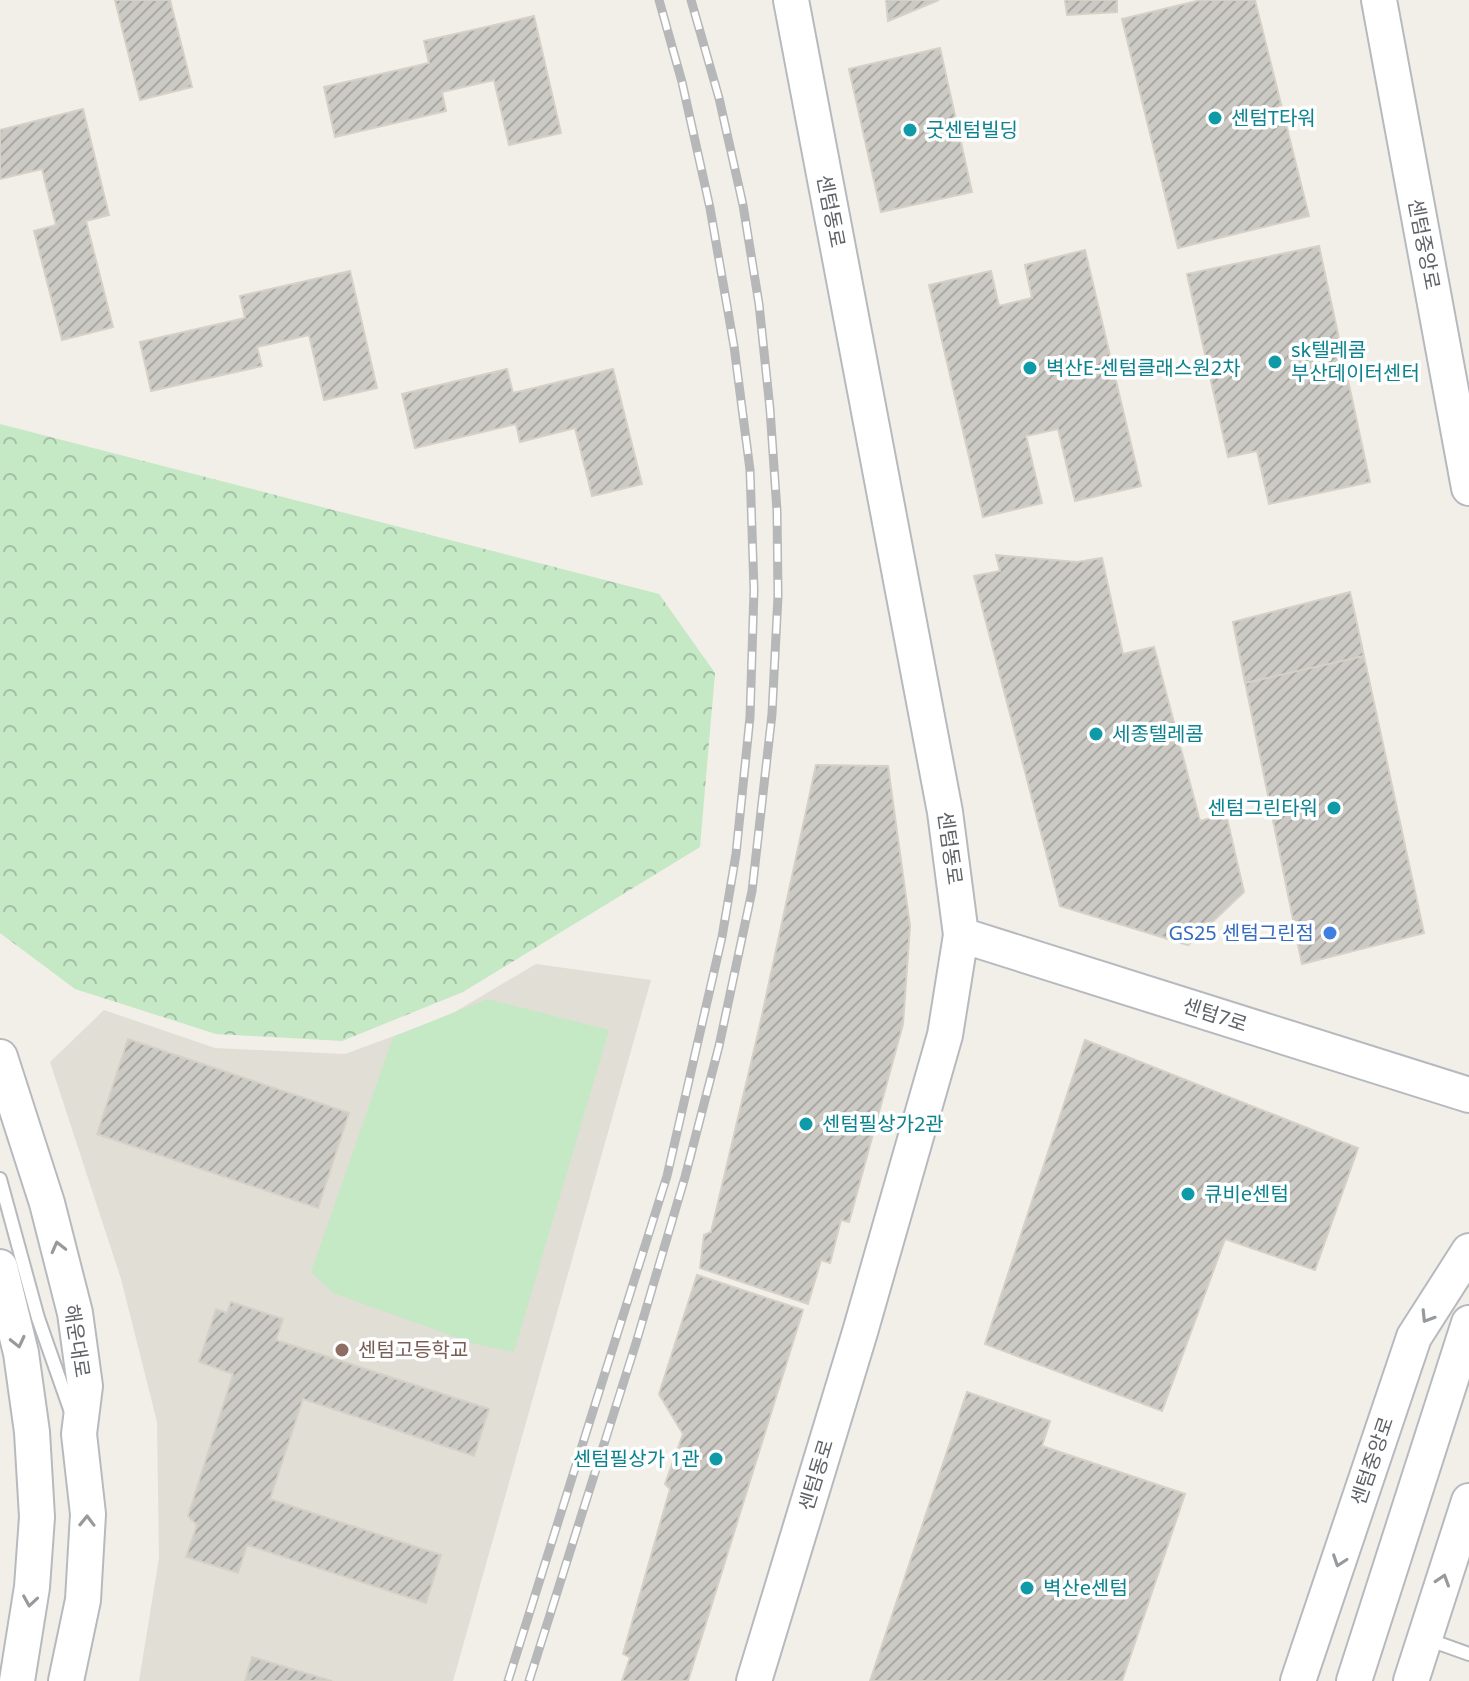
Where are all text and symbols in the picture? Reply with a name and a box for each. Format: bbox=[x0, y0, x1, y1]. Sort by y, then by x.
place label: 센텀T타워 bbox=[1231, 104, 1316, 131]
marker: 센텀T타워 bbox=[1206, 109, 1224, 127]
place label: 굿센텀빌딩 bbox=[926, 116, 1018, 143]
marker: 굿센텀빌딩 bbox=[901, 121, 919, 139]
street label: 센텀동로 bbox=[811, 172, 852, 250]
street label: 센텀중앙로 bbox=[1402, 196, 1447, 292]
place label: sk텔레콤 부산데이터센터 bbox=[1291, 336, 1420, 386]
marker: sk텔레콤 부산데이터센터 bbox=[1266, 353, 1284, 371]
place label: 벽산E-센텀클래스원2차 bbox=[1046, 354, 1241, 381]
marker: 벽산E-센텀클래스원2차 bbox=[1021, 359, 1039, 377]
place label: 세종텔레콤 bbox=[1112, 720, 1204, 747]
marker: 세종텔레콤 bbox=[1087, 725, 1105, 743]
place label: 센텀그린타워 bbox=[1208, 794, 1318, 821]
marker: 센텀그린타워 bbox=[1325, 799, 1343, 817]
street label: 센텀동로 bbox=[932, 810, 969, 886]
place label: GS25 센텀그린점 bbox=[1168, 919, 1314, 946]
marker: GS25 센텀그린점 bbox=[1321, 924, 1339, 942]
street label: 센텀7로 bbox=[1179, 991, 1251, 1038]
place label: 센텀필상가2관 bbox=[822, 1110, 944, 1137]
marker: 센텀필상가2관 bbox=[797, 1115, 815, 1133]
place label: 큐비e센텀 bbox=[1204, 1180, 1289, 1207]
marker: 큐비e센텀 bbox=[1179, 1185, 1197, 1203]
one-way arrow bbox=[51, 1241, 68, 1254]
street label: 해운대로 bbox=[58, 1302, 97, 1379]
one-way arrow bbox=[1422, 1308, 1437, 1323]
one-way arrow bbox=[9, 1335, 26, 1349]
place label: 센텀고등학교 bbox=[358, 1336, 468, 1363]
marker: 센텀고등학교 bbox=[333, 1341, 351, 1359]
street label: 센텀중앙로 bbox=[1344, 1413, 1399, 1509]
street label: 센텀동로 bbox=[792, 1436, 839, 1514]
place label: 센텀필상가 1관 bbox=[573, 1445, 700, 1472]
marker: 센텀필상가 1관 bbox=[707, 1450, 725, 1468]
one-way arrow bbox=[78, 1514, 96, 1527]
one-way arrow bbox=[1332, 1553, 1348, 1567]
place label: 벽산e센텀 bbox=[1043, 1574, 1128, 1601]
one-way arrow bbox=[1434, 1574, 1450, 1588]
marker: 벽산e센텀 bbox=[1018, 1579, 1036, 1597]
one-way arrow bbox=[22, 1594, 39, 1608]

